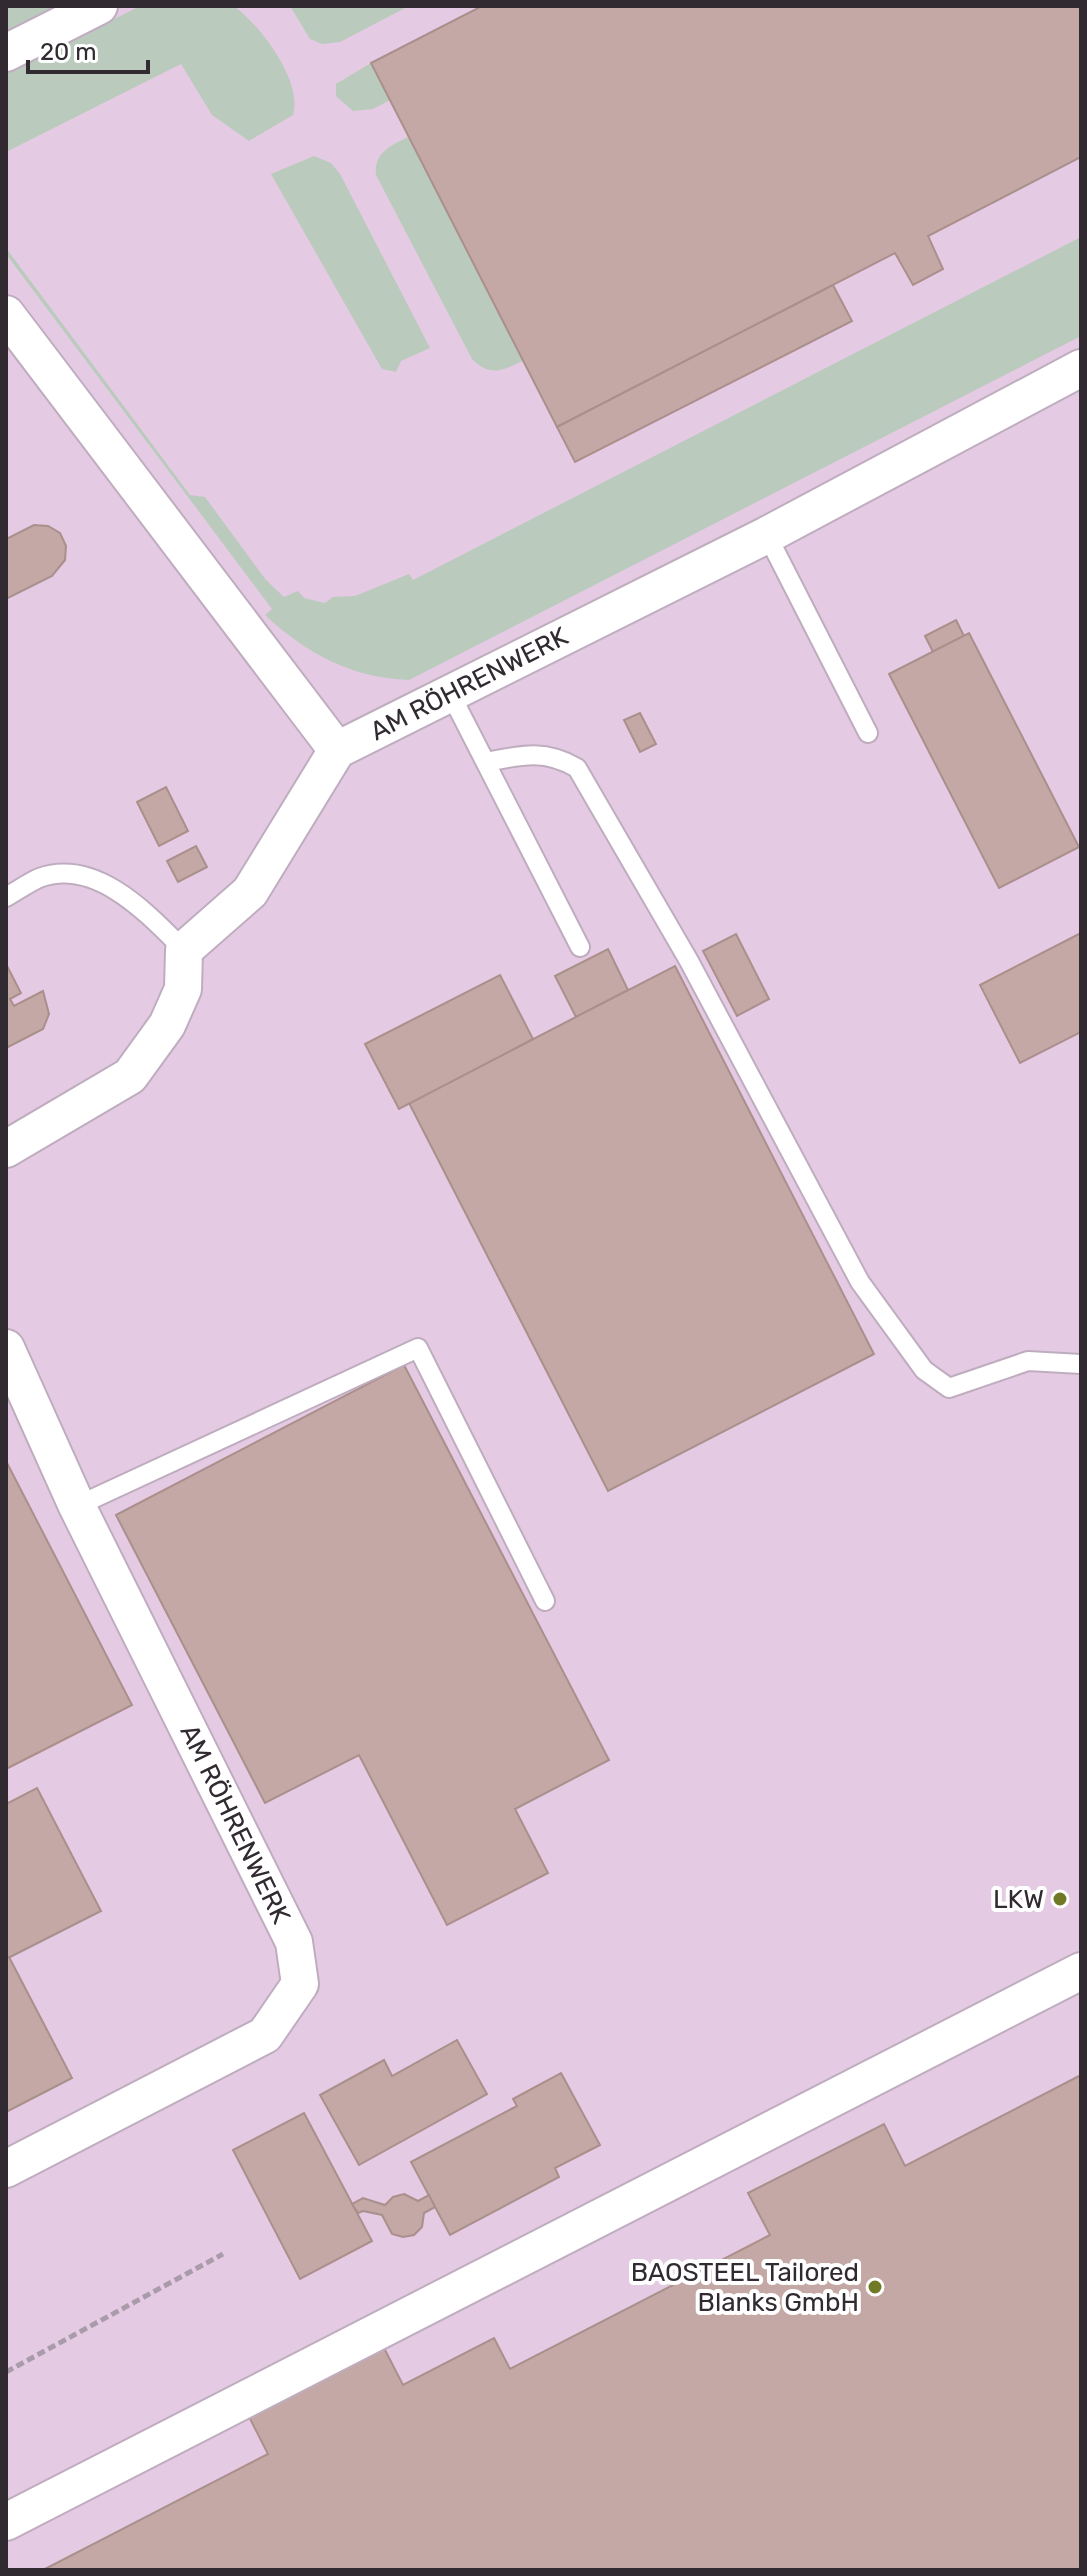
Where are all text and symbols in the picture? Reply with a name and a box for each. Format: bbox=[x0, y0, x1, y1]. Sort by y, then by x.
scale bar bbox=[28, 24, 148, 74]
text: 20 m bbox=[40, 38, 97, 66]
street label: AM RÖHRENWERK bbox=[365, 621, 573, 747]
street label: AM RÖHRENWERK bbox=[173, 1719, 297, 1929]
place label: LKW bbox=[993, 1884, 1044, 1915]
marker: LKW bbox=[1051, 1890, 1069, 1908]
place label: BAOSTEEL Tailored Blanks GmbH bbox=[631, 2257, 859, 2318]
marker: BAOSTEEL Tailored Blanks GmbH bbox=[866, 2278, 884, 2296]

